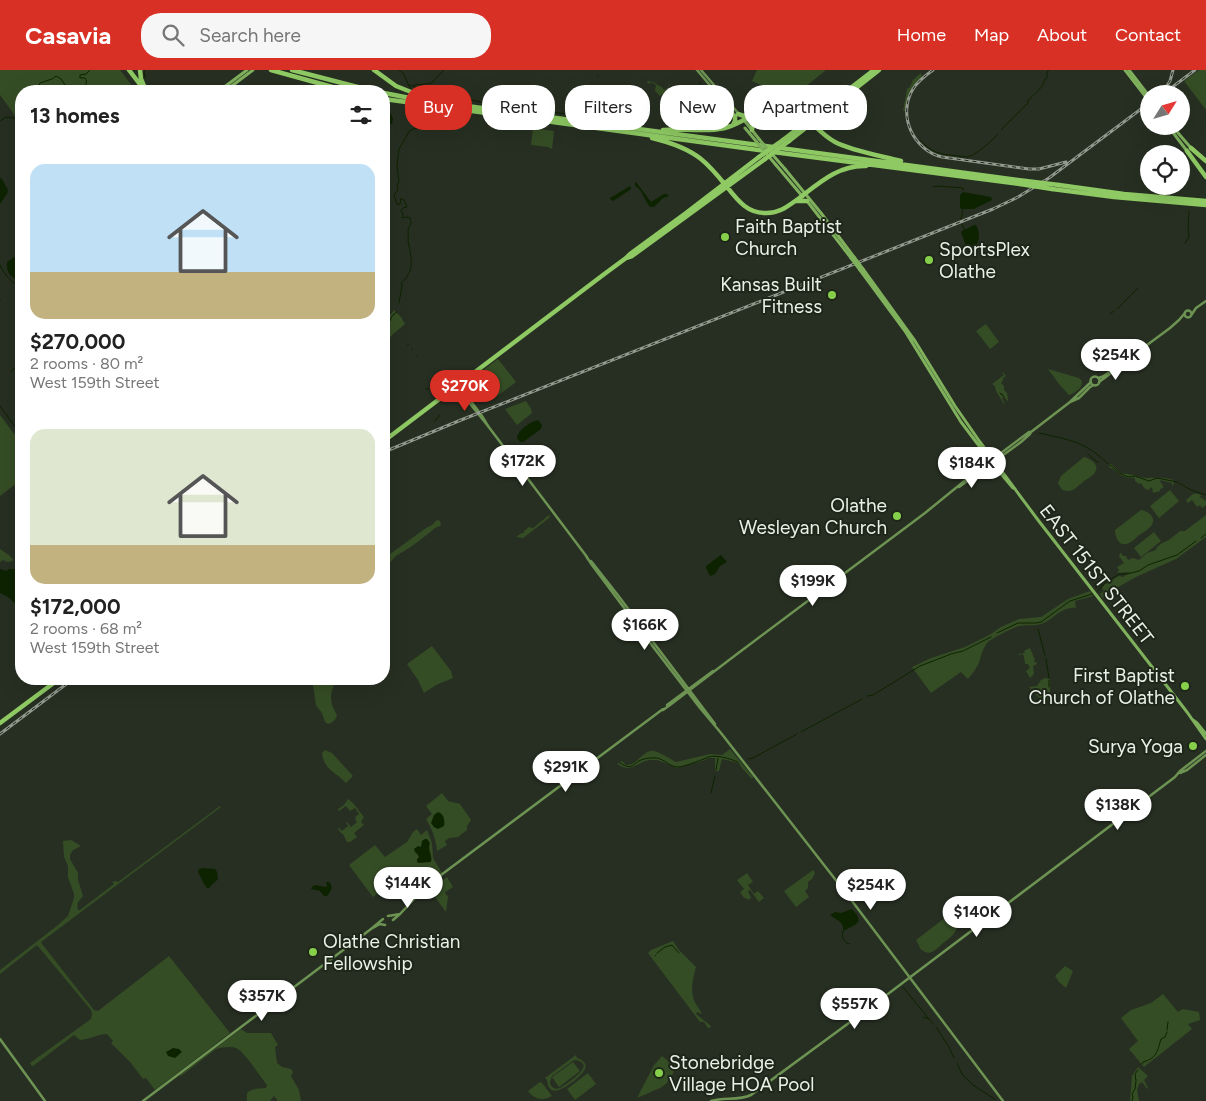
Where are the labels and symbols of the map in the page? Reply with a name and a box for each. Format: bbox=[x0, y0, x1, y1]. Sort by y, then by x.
north arrow bbox=[1140, 85, 1190, 135]
place label: Faith Baptist Church bbox=[735, 215, 842, 260]
marker: Faith Baptist Church bbox=[719, 231, 731, 243]
place label: SportsPlex Olathe bbox=[939, 238, 1030, 283]
marker: SportsPlex Olathe bbox=[923, 254, 935, 266]
place label: Kansas Built Fitness bbox=[720, 273, 822, 318]
marker: Kansas Built Fitness bbox=[826, 289, 838, 301]
pin: $254K bbox=[1081, 338, 1151, 381]
pin: $270K bbox=[430, 370, 500, 412]
pin: $172K bbox=[488, 444, 558, 487]
pin: $184K bbox=[937, 446, 1007, 489]
place label: Olathe Wesleyan Church bbox=[739, 494, 887, 539]
street label: EAST 151ST STREET bbox=[1035, 500, 1159, 649]
marker: Olathe Wesleyan Church bbox=[891, 510, 903, 522]
pin: $199K bbox=[778, 564, 848, 607]
pin: $166K bbox=[610, 608, 680, 651]
place label: First Baptist Church of Olathe bbox=[1029, 664, 1175, 709]
marker: First Baptist Church of Olathe bbox=[1179, 680, 1191, 692]
place label: Surya Yoga bbox=[1088, 735, 1183, 758]
marker: Surya Yoga bbox=[1187, 740, 1199, 752]
pin: $291K bbox=[531, 750, 601, 793]
pin: $138K bbox=[1083, 788, 1153, 831]
pin: $144K bbox=[373, 866, 443, 909]
pin: $254K bbox=[836, 868, 906, 911]
pin: $140K bbox=[942, 896, 1012, 938]
place label: Olathe Christian Fellowship bbox=[323, 930, 460, 975]
marker: Olathe Christian Fellowship bbox=[307, 946, 319, 958]
pin: $357K bbox=[227, 980, 297, 1022]
pin: $557K bbox=[820, 988, 890, 1030]
place label: Stonebridge Village HOA Pool bbox=[669, 1051, 814, 1096]
marker: Stonebridge Village HOA Pool bbox=[653, 1067, 665, 1079]

